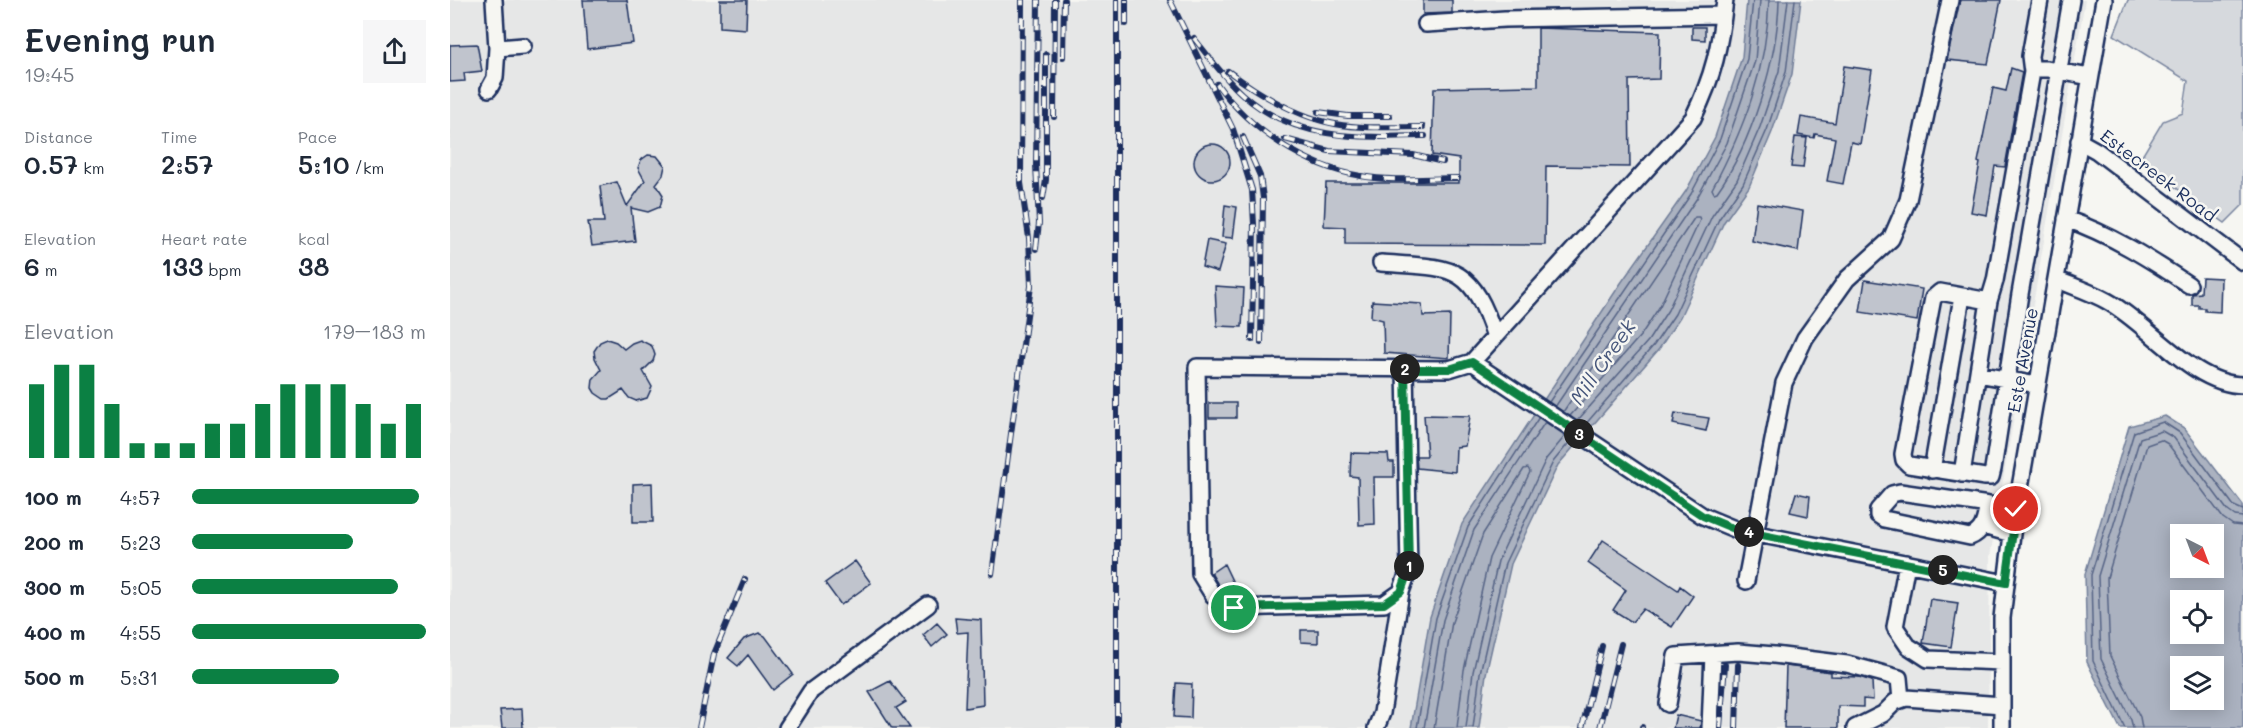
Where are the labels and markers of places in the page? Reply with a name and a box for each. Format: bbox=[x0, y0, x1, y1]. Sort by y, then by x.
pin: 2 bbox=[1390, 354, 1420, 384]
pin: 3 bbox=[1564, 419, 1594, 449]
pin bbox=[1990, 483, 2041, 534]
pin: 4 bbox=[1734, 517, 1764, 547]
pin: 1 bbox=[1394, 551, 1424, 581]
pin: 5 bbox=[1928, 555, 1958, 585]
pin bbox=[1208, 582, 1259, 633]

